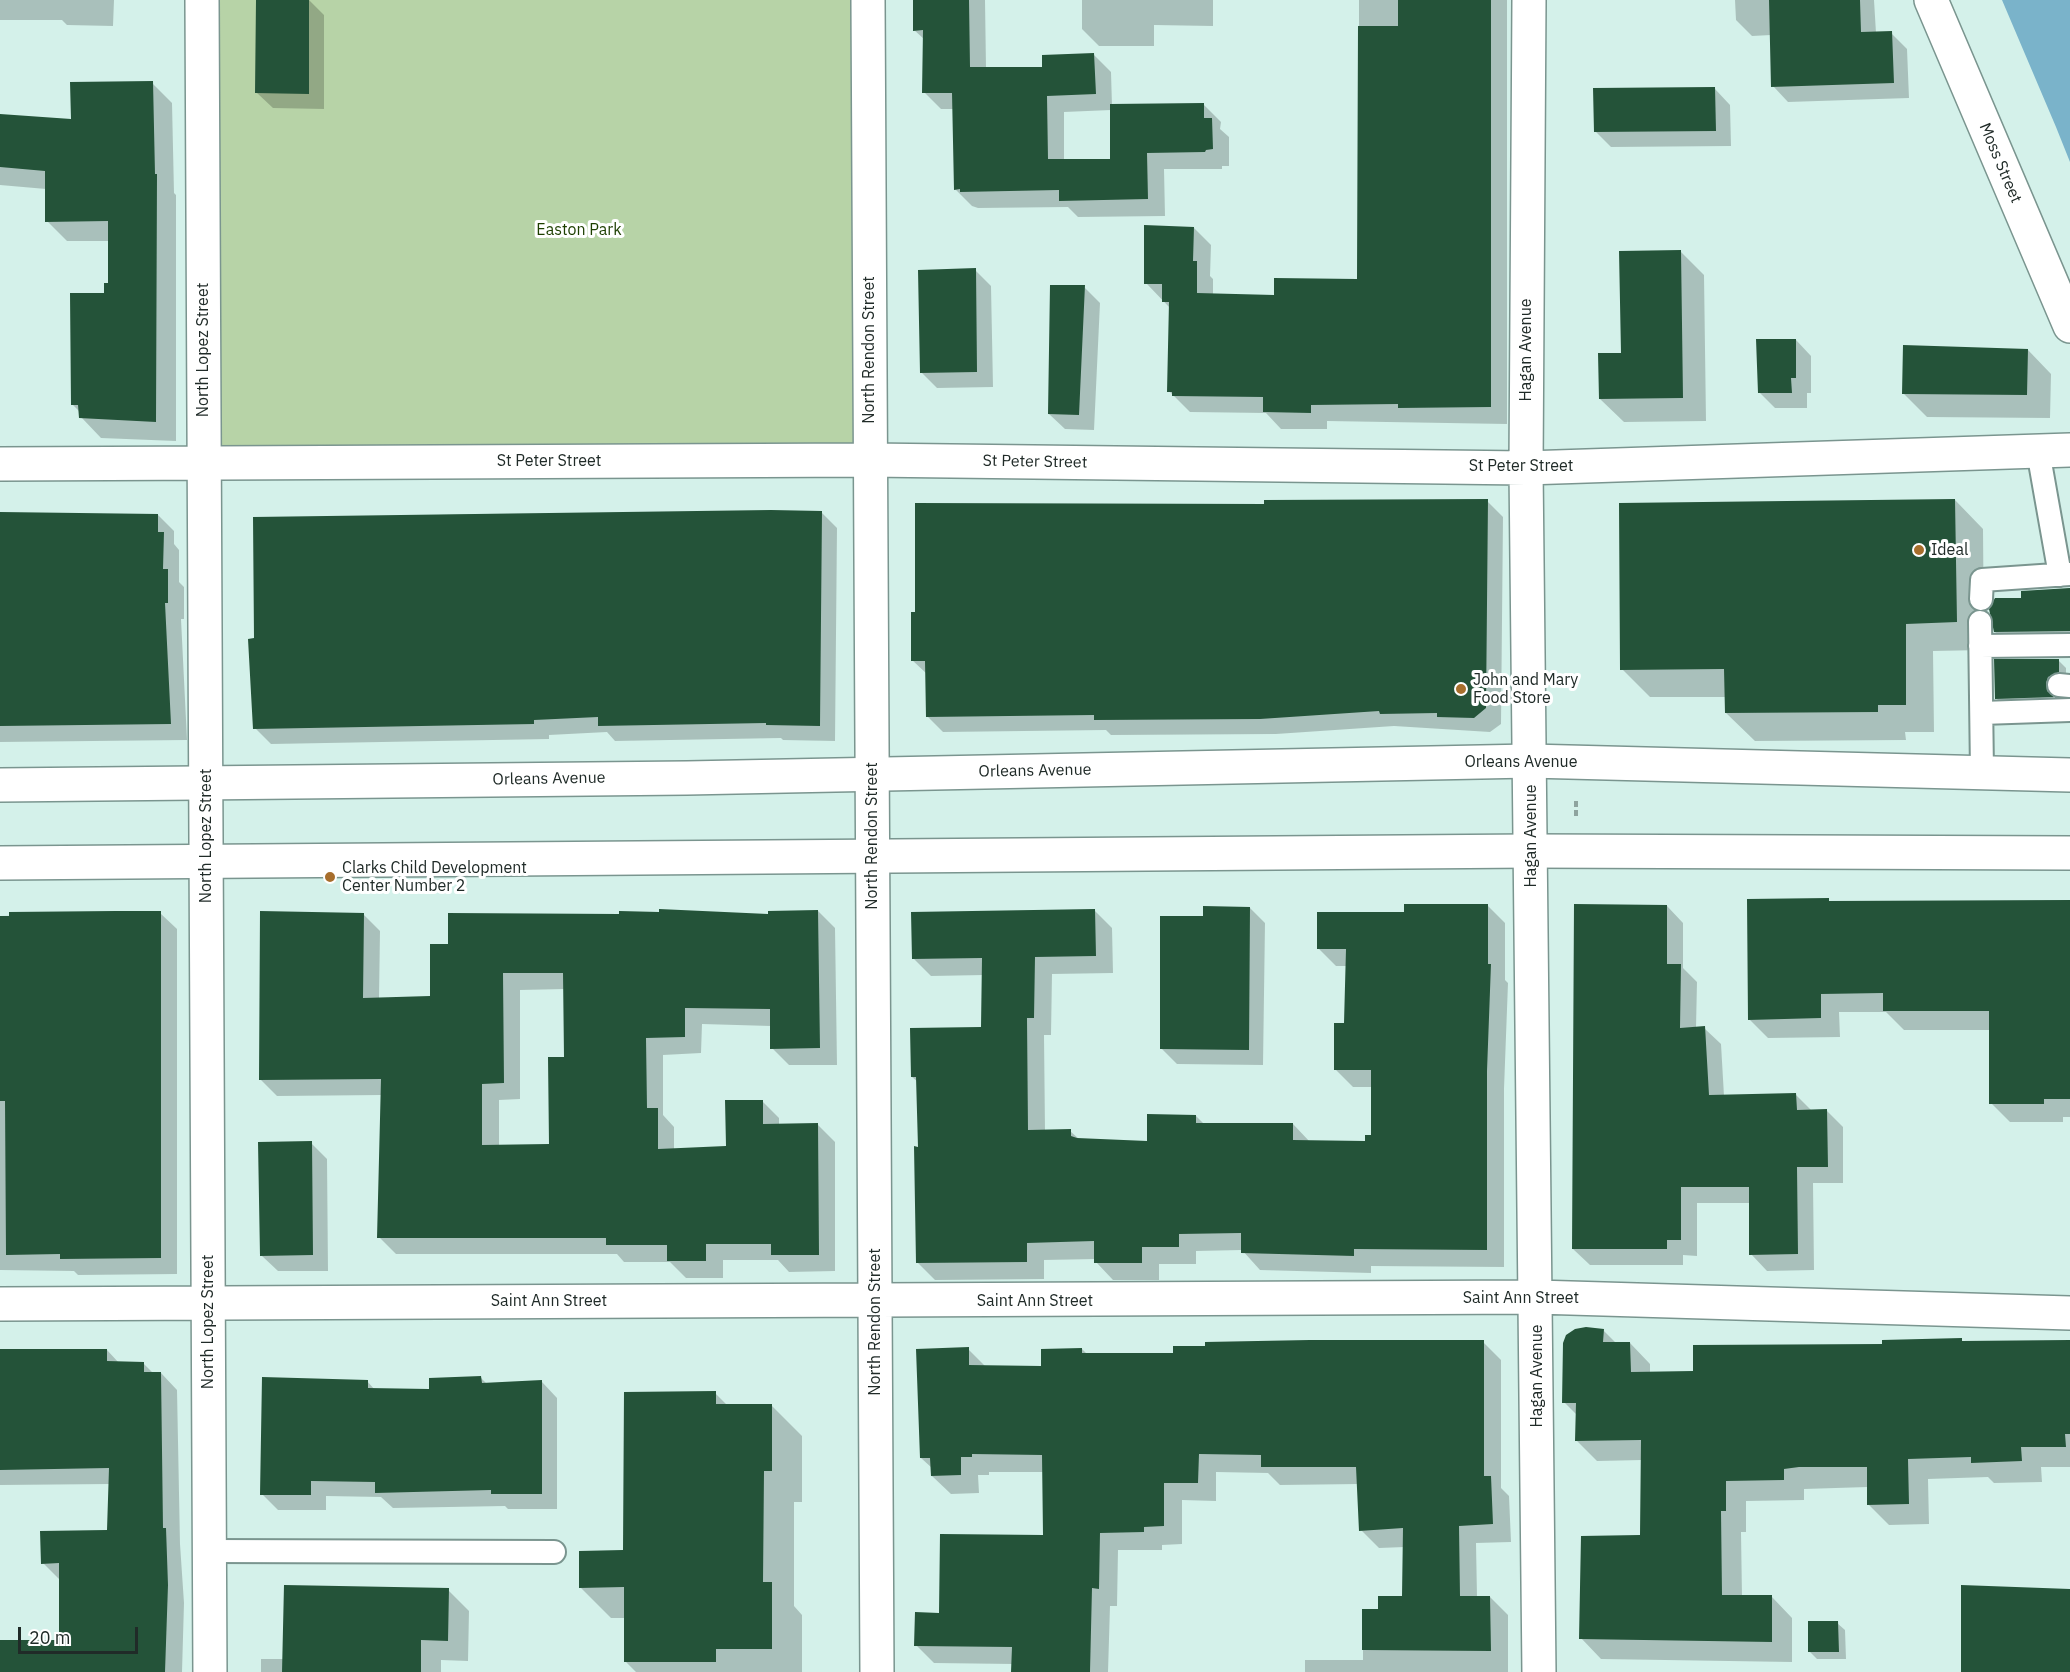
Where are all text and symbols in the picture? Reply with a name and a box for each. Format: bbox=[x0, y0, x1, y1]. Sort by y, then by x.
street label: Moss Street bbox=[1975, 120, 2025, 206]
park label: Easton Park bbox=[536, 220, 622, 240]
street label: North Rendon Street bbox=[859, 276, 879, 424]
street label: North Lopez Street bbox=[193, 283, 213, 417]
street label: Hagan Avenue bbox=[1516, 298, 1536, 402]
street label: St Peter Street bbox=[497, 451, 601, 471]
street label: St Peter Street bbox=[982, 451, 1088, 473]
street label: St Peter Street bbox=[1469, 456, 1573, 476]
place label: Ideal bbox=[1931, 540, 1968, 560]
marker: Ideal bbox=[1912, 543, 1926, 557]
place label: John and Mary Food Store bbox=[1473, 670, 1578, 708]
marker: John and Mary Food Store bbox=[1454, 682, 1468, 696]
street label: Orleans Avenue bbox=[1465, 752, 1577, 772]
street label: Orleans Avenue bbox=[978, 760, 1092, 782]
street label: North Rendon Street bbox=[862, 762, 882, 910]
street label: Orleans Avenue bbox=[492, 768, 606, 790]
street label: North Lopez Street bbox=[196, 769, 216, 903]
street label: Hagan Avenue bbox=[1521, 784, 1541, 888]
place label: Clarks Child Development Center Number 2 bbox=[342, 858, 527, 896]
marker: Clarks Child Development Center Number 2 bbox=[323, 870, 337, 884]
street label: North Rendon Street bbox=[865, 1248, 885, 1396]
street label: North Lopez Street bbox=[198, 1255, 218, 1389]
street label: Saint Ann Street bbox=[1463, 1288, 1579, 1308]
street label: Saint Ann Street bbox=[491, 1291, 607, 1311]
street label: Saint Ann Street bbox=[977, 1291, 1093, 1311]
street label: Hagan Avenue bbox=[1527, 1324, 1547, 1428]
scale bar bbox=[21, 1615, 141, 1653]
text: 20 m bbox=[29, 1626, 71, 1649]

